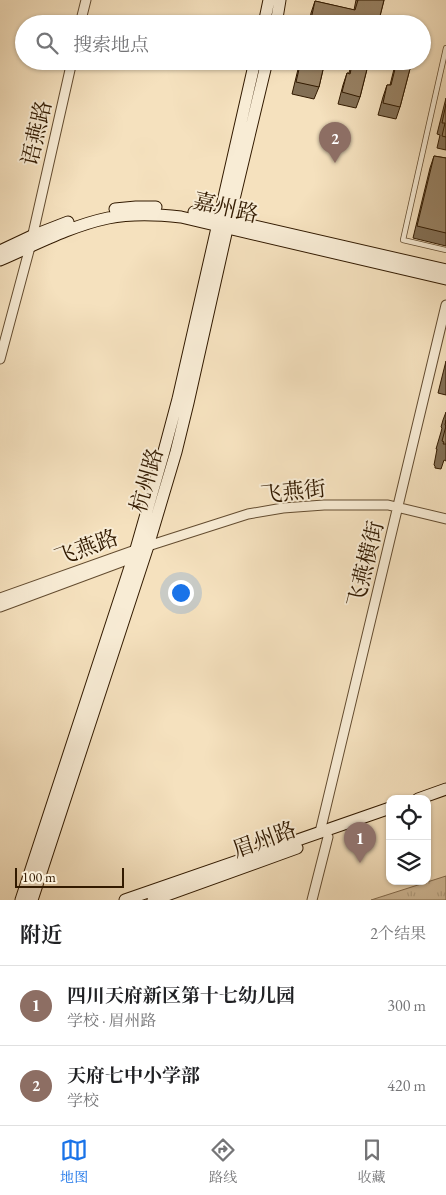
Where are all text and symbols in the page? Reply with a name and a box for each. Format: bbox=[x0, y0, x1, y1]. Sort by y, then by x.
search box bbox=[15, 15, 431, 70]
icon: search bbox=[33, 29, 61, 57]
text: 搜索地点 bbox=[73, 32, 149, 57]
street label: 语燕路 bbox=[15, 98, 58, 169]
pin: 2 bbox=[319, 122, 351, 163]
street label: 嘉州路 bbox=[190, 186, 261, 229]
street label: 杭州路 bbox=[123, 444, 170, 516]
street label: 飞燕街 bbox=[259, 474, 327, 509]
street label: 飞燕横街 bbox=[341, 518, 390, 610]
street label: 飞燕路 bbox=[50, 523, 122, 572]
your location bbox=[168, 580, 194, 606]
map controls bbox=[386, 795, 431, 885]
button: locate bbox=[386, 795, 431, 840]
street label: 眉州路 bbox=[228, 815, 300, 864]
pin: 1 bbox=[344, 822, 376, 863]
button: layers bbox=[386, 840, 431, 885]
scale bar bbox=[15, 865, 124, 888]
text: 100 m bbox=[22, 868, 56, 886]
text: 附近 bbox=[20, 921, 62, 948]
text: 2个结果 bbox=[370, 923, 426, 944]
text: 四川天府新区第十七幼儿园 bbox=[67, 983, 295, 1008]
text: 1 bbox=[32, 995, 40, 1016]
text: 300 m bbox=[387, 995, 426, 1016]
text: 学校 · 眉州路 bbox=[67, 1010, 157, 1031]
text: 天府七中小学部 bbox=[67, 1063, 200, 1088]
text: 2 bbox=[32, 1075, 40, 1096]
text: 420 m bbox=[387, 1075, 426, 1096]
text: 学校 bbox=[67, 1090, 99, 1111]
tab: 地图 bbox=[60, 1136, 88, 1186]
tab: 路线 bbox=[209, 1136, 237, 1186]
tab: 收藏 bbox=[358, 1136, 386, 1186]

